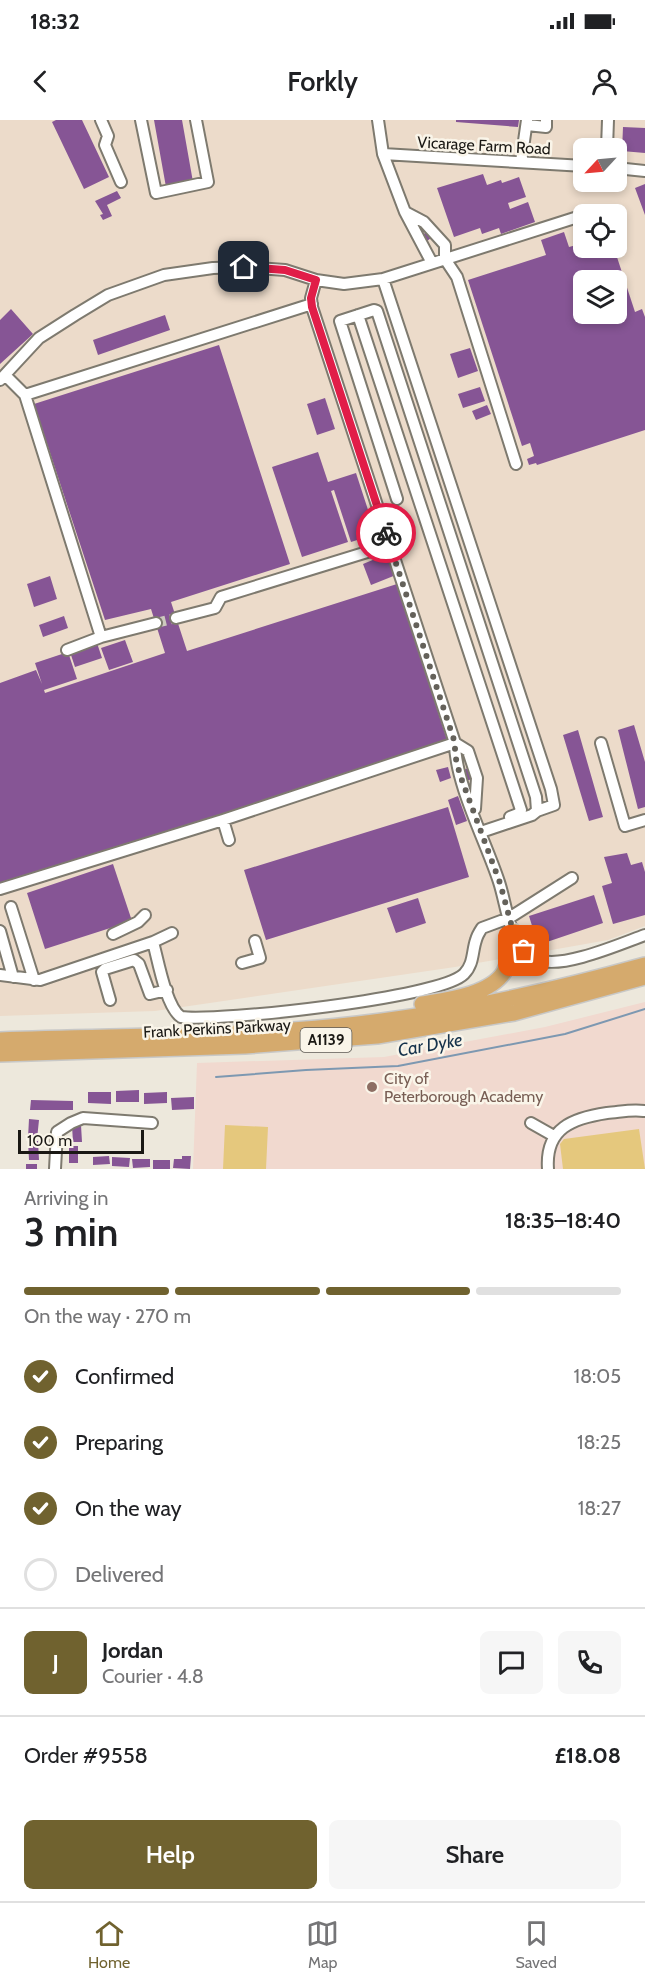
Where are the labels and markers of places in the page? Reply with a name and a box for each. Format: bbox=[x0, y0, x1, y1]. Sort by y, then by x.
pin bbox=[218, 241, 269, 292]
pin bbox=[498, 925, 549, 976]
place label: City of Peterborough Academy bbox=[384, 1069, 543, 1106]
marker: City of Peterborough Academy bbox=[365, 1080, 379, 1094]

